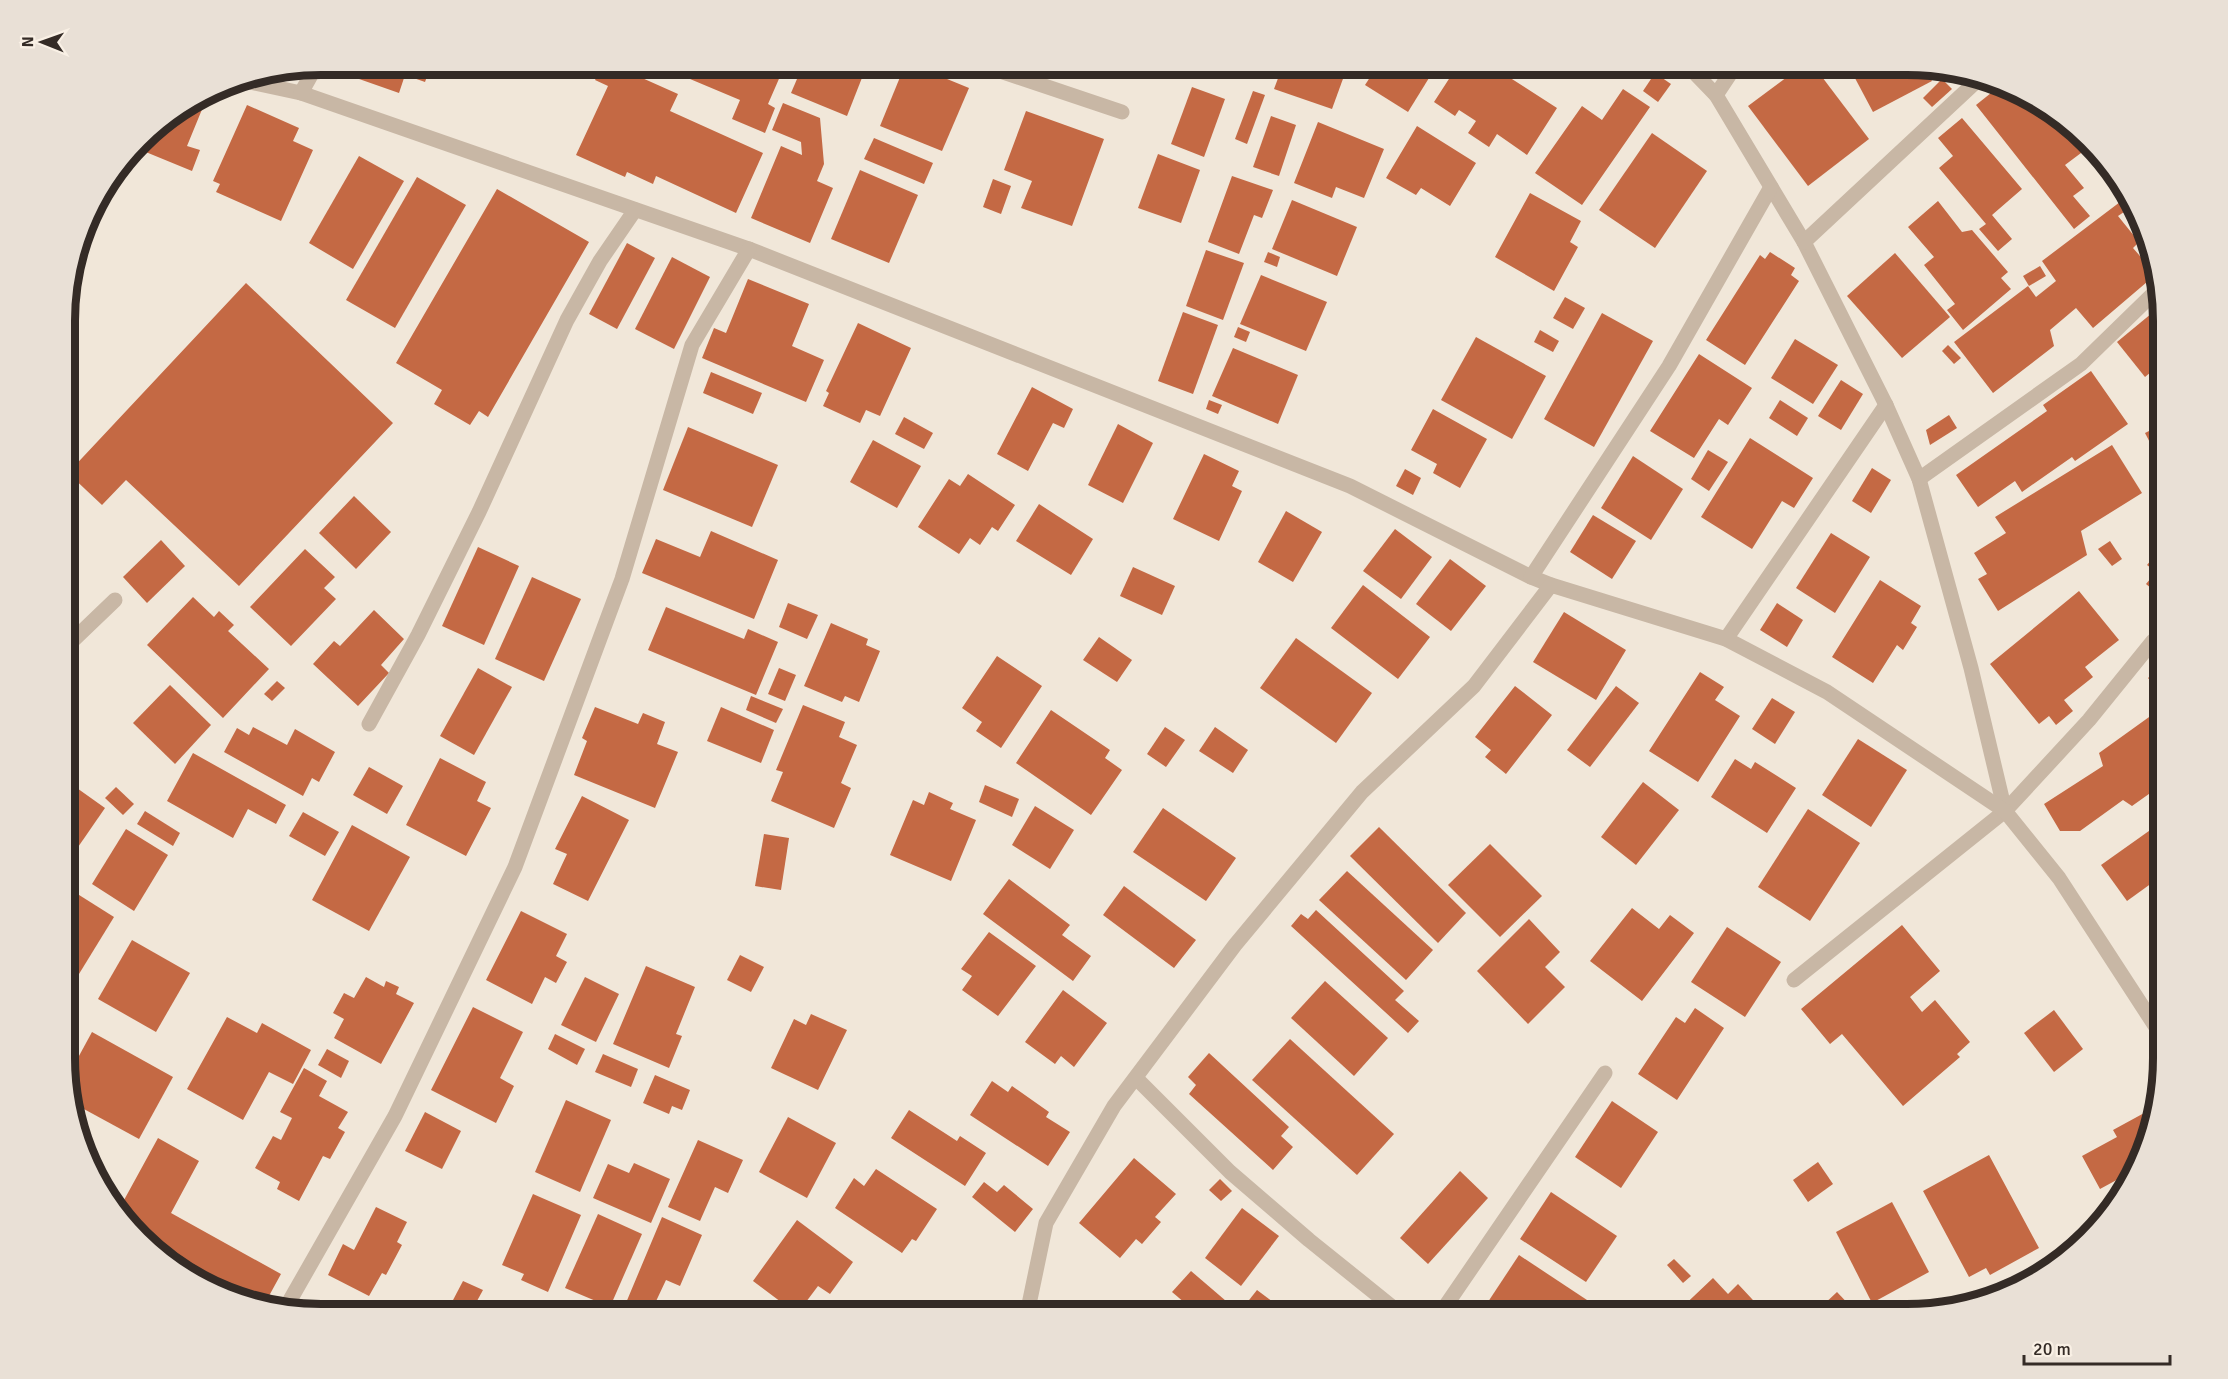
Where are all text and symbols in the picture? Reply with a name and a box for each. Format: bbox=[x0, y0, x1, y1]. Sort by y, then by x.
north arrow bbox=[12, 12, 72, 72]
text: N bbox=[18, 36, 38, 47]
scale bar bbox=[2024, 1328, 2170, 1366]
text: 20 m bbox=[2033, 1338, 2071, 1360]

